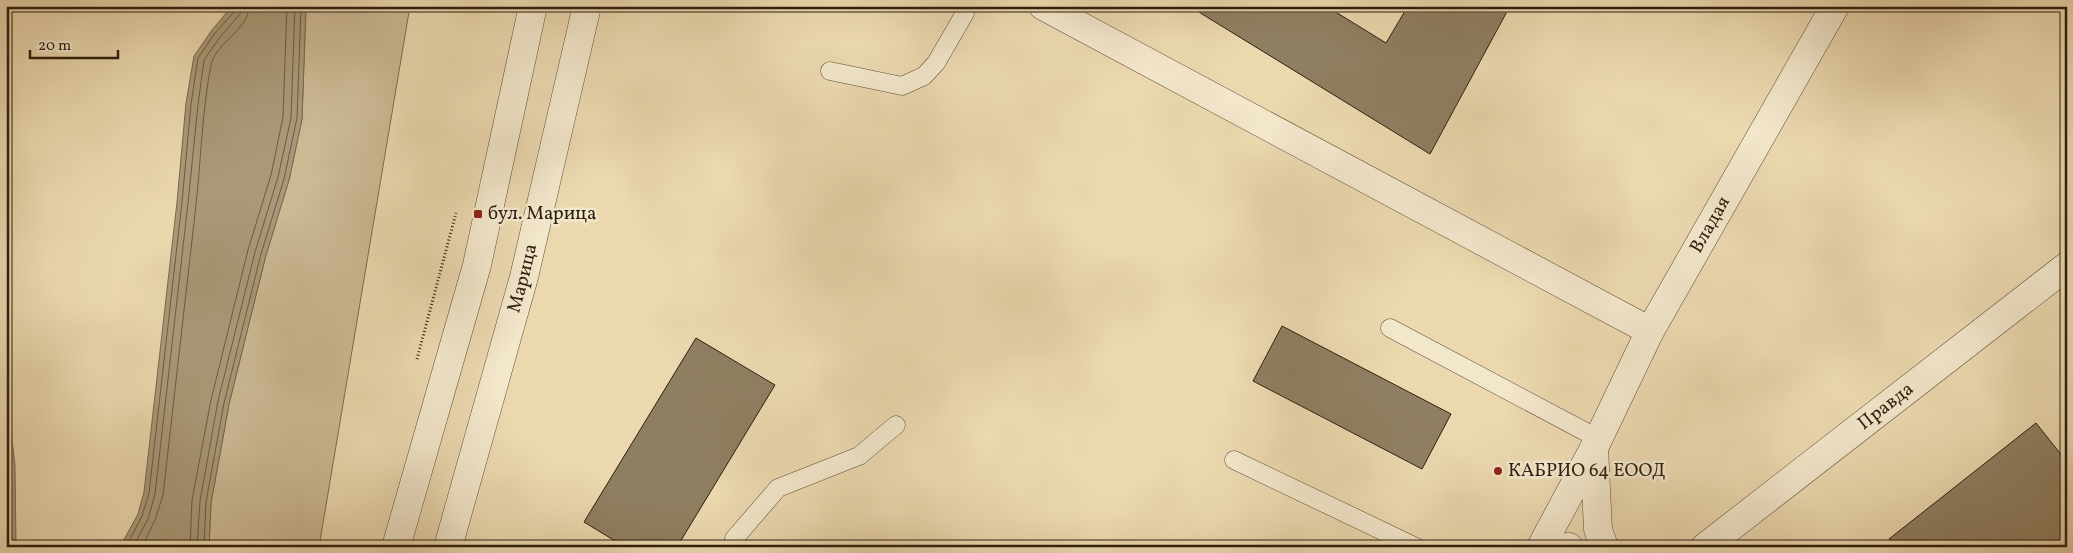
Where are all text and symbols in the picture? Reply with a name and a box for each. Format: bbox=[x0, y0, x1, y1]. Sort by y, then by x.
scale bar bbox=[30, 28, 118, 60]
text: 20 m bbox=[38, 36, 71, 57]
street label: Владая bbox=[1684, 192, 1737, 258]
place label: бул. Марица bbox=[488, 201, 597, 227]
marker: бул. Марица bbox=[472, 208, 484, 220]
street label: Марица bbox=[502, 241, 544, 316]
street label: Правда bbox=[1853, 377, 1919, 437]
place label: КАБРИО 64 ЕООД bbox=[1508, 458, 1666, 484]
marker: КАБРИО 64 ЕООД bbox=[1492, 465, 1504, 477]

